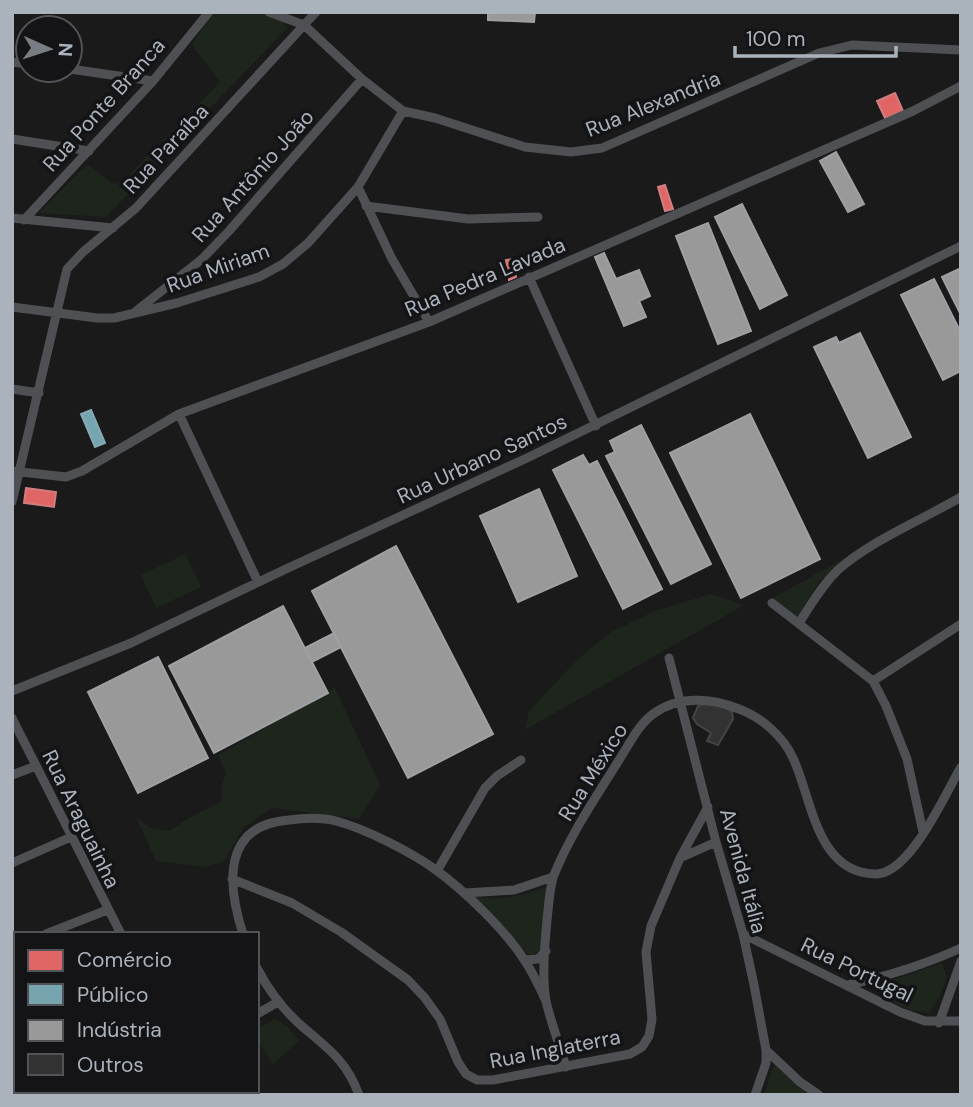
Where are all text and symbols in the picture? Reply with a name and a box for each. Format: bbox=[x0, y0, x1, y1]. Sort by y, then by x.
north arrow bbox=[14, 14, 84, 84]
scale bar bbox=[735, 14, 896, 58]
text: 100 m bbox=[746, 25, 806, 53]
street label: Rua Ponte Branca bbox=[37, 32, 171, 178]
text: N bbox=[53, 42, 78, 57]
street label: Rua Alexandria bbox=[582, 64, 724, 144]
street label: Rua Paraíba bbox=[117, 98, 215, 200]
street label: Rua Antônio João bbox=[186, 104, 320, 248]
street label: Rua Pedra Lavada bbox=[401, 231, 569, 323]
street label: Rua Miriam bbox=[163, 237, 273, 299]
street label: Rua Urbano Santos bbox=[393, 407, 571, 511]
street label: Rua México bbox=[552, 718, 634, 826]
street label: Rua Araguainha bbox=[35, 745, 127, 893]
street label: Avenida Itália bbox=[713, 805, 773, 937]
street label: Rua Portugal bbox=[796, 931, 918, 1009]
legend bbox=[14, 932, 259, 1093]
text: Comércio bbox=[77, 946, 172, 974]
text: Público bbox=[77, 981, 149, 1009]
text: Indústria bbox=[77, 1016, 162, 1044]
street label: Rua Inglaterra bbox=[487, 1023, 623, 1075]
text: Outros bbox=[77, 1051, 144, 1079]

